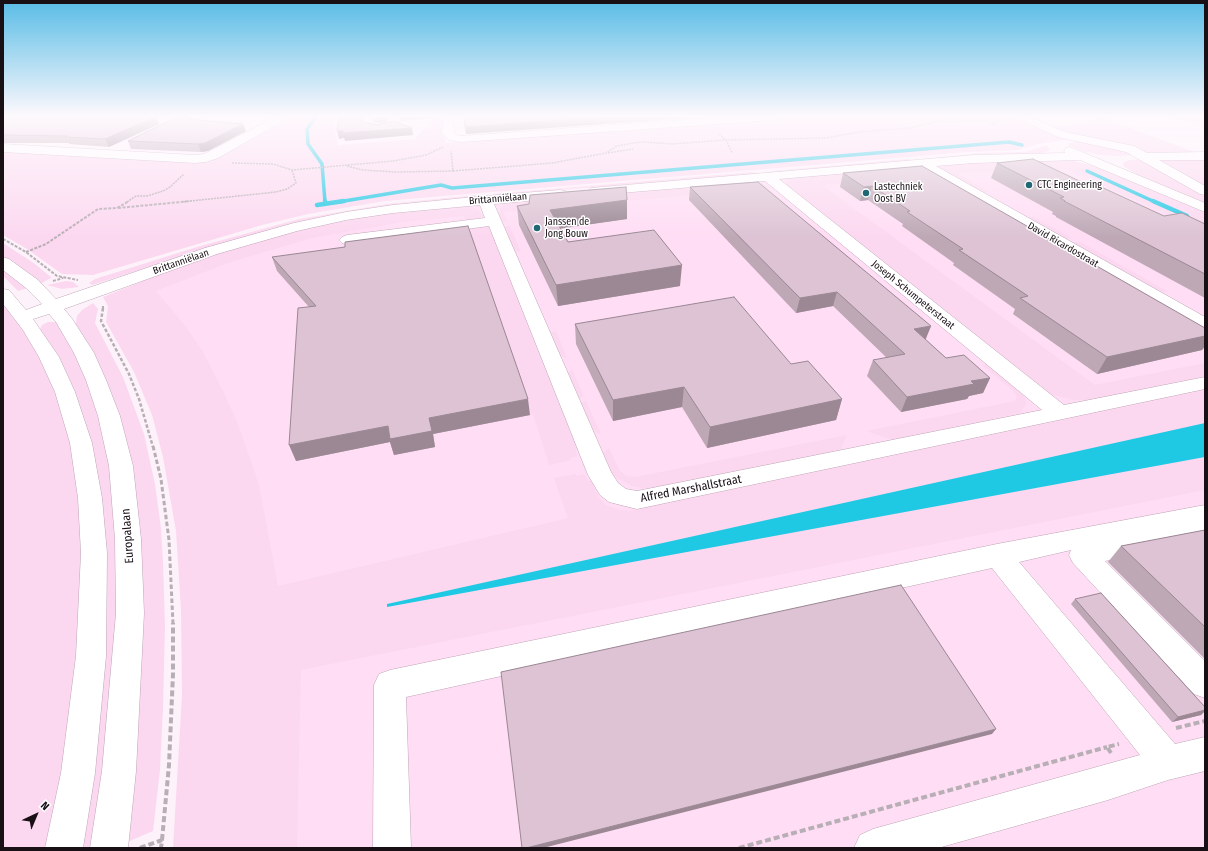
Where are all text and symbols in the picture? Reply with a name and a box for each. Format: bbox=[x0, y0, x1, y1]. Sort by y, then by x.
place label: CTC Engineering bbox=[1037, 179, 1102, 191]
marker: CTC Engineering bbox=[1024, 180, 1034, 190]
place label: Lastechniek Oost BV bbox=[874, 181, 922, 204]
marker: Lastechniek Oost BV bbox=[861, 188, 871, 198]
street label: Brittanniëlaan bbox=[468, 190, 528, 208]
place label: Janssen de Jong Bouw bbox=[545, 216, 589, 240]
street label: David Ricardostraat bbox=[1025, 220, 1101, 270]
marker: Janssen de Jong Bouw bbox=[532, 223, 542, 233]
street label: Brittanniëlaan bbox=[151, 247, 211, 277]
street label: Joseph Schumpeterstraat bbox=[869, 258, 957, 332]
street label: Alfred Marshallstraat bbox=[639, 472, 743, 506]
street label: Europalaan bbox=[119, 508, 137, 564]
north arrow bbox=[16, 795, 56, 835]
text: N bbox=[38, 799, 52, 813]

